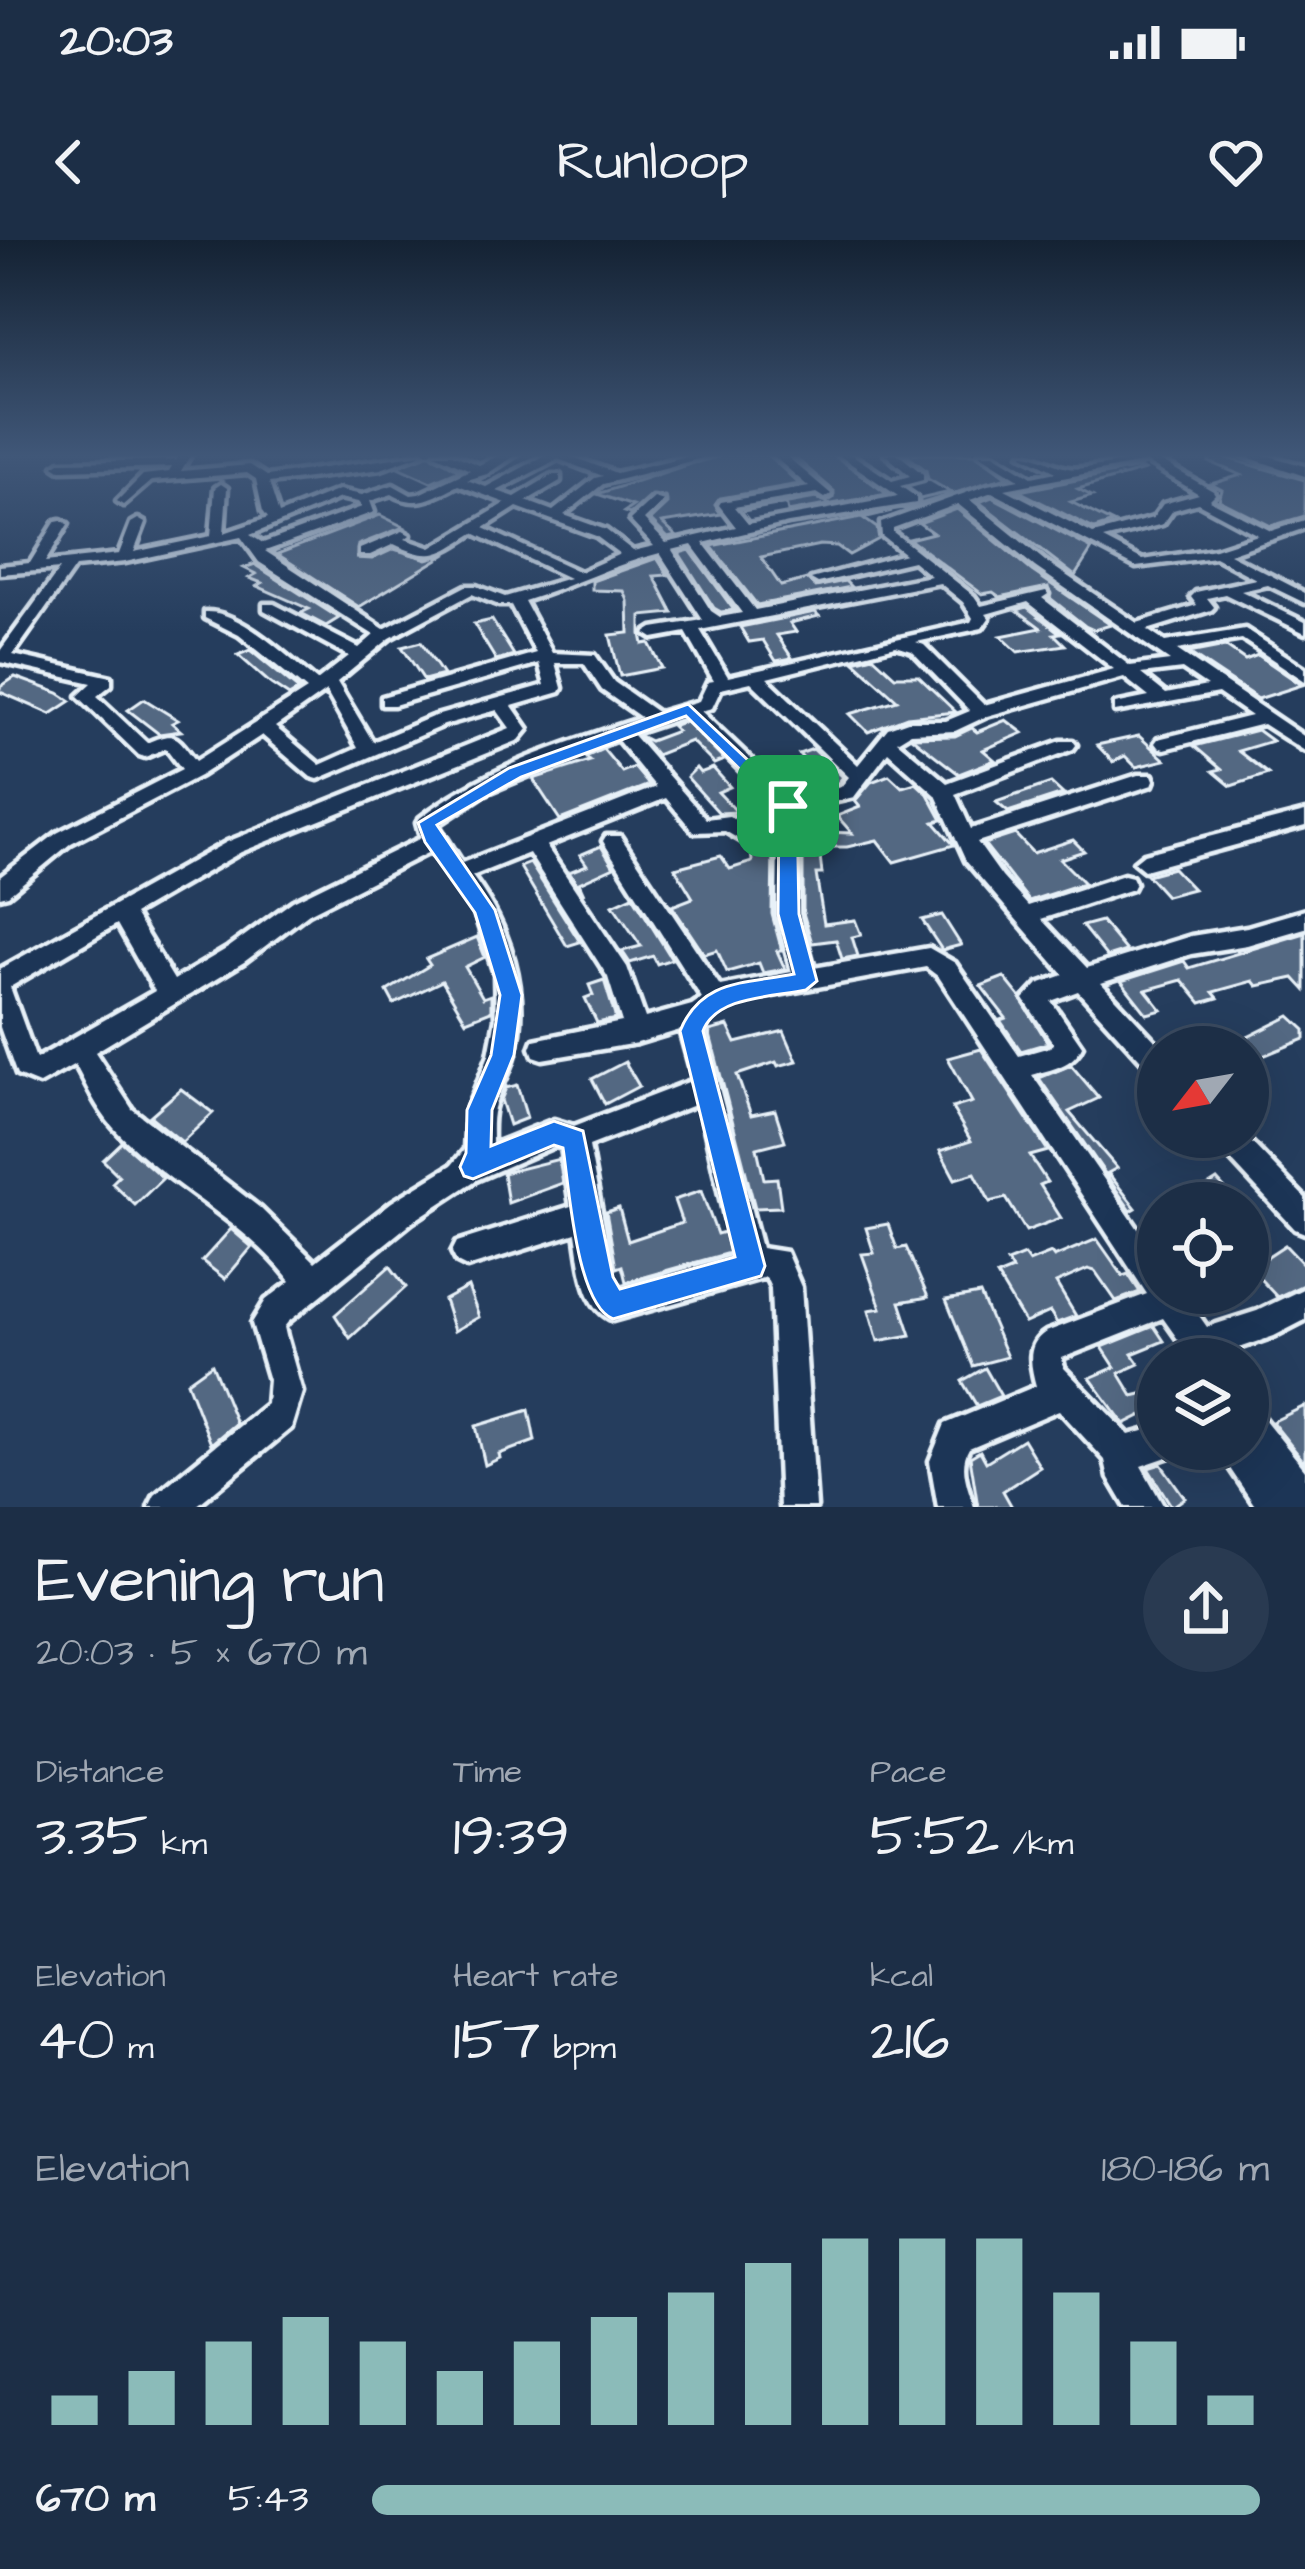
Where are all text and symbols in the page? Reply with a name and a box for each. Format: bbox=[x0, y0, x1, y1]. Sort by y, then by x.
text: 20:03 bbox=[60, 11, 173, 73]
text: Runloop bbox=[556, 125, 749, 200]
icon: back bbox=[36, 129, 102, 195]
icon: heart bbox=[1203, 129, 1269, 195]
pin bbox=[737, 755, 839, 857]
icon: arrive bbox=[755, 773, 821, 839]
north arrow bbox=[1137, 1026, 1269, 1158]
map controls bbox=[1137, 1026, 1269, 1470]
button: locate bbox=[1137, 1182, 1269, 1314]
button: layers bbox=[1137, 1338, 1269, 1470]
text: Evening run bbox=[36, 1536, 384, 1628]
button: share bbox=[1143, 1546, 1269, 1672]
text: 20:03 · 5 × 670 m bbox=[36, 1627, 367, 1681]
text: Distance bbox=[36, 1749, 164, 1795]
text: Time bbox=[453, 1749, 522, 1795]
text: Pace bbox=[870, 1749, 947, 1795]
text: 3.35 bbox=[36, 1795, 148, 1878]
text: 19:39 bbox=[453, 1795, 570, 1878]
text: 5:52 bbox=[870, 1795, 999, 1878]
text: km bbox=[148, 1821, 207, 1867]
text: /km bbox=[999, 1821, 1074, 1867]
text: Elevation bbox=[36, 1953, 166, 1999]
text: Heart rate bbox=[453, 1953, 619, 1999]
text: kcal bbox=[870, 1953, 933, 1999]
text: 40 bbox=[36, 1999, 115, 2082]
text: 157 bbox=[453, 1999, 540, 2082]
text: 216 bbox=[870, 1999, 950, 2082]
text: m bbox=[115, 2025, 154, 2071]
text: bpm bbox=[540, 2025, 616, 2071]
text: Elevation bbox=[36, 2143, 190, 2197]
text: 180–186 m bbox=[1101, 2143, 1269, 2197]
text: 670 m bbox=[36, 2473, 155, 2527]
text: 5:43 bbox=[228, 2473, 309, 2527]

